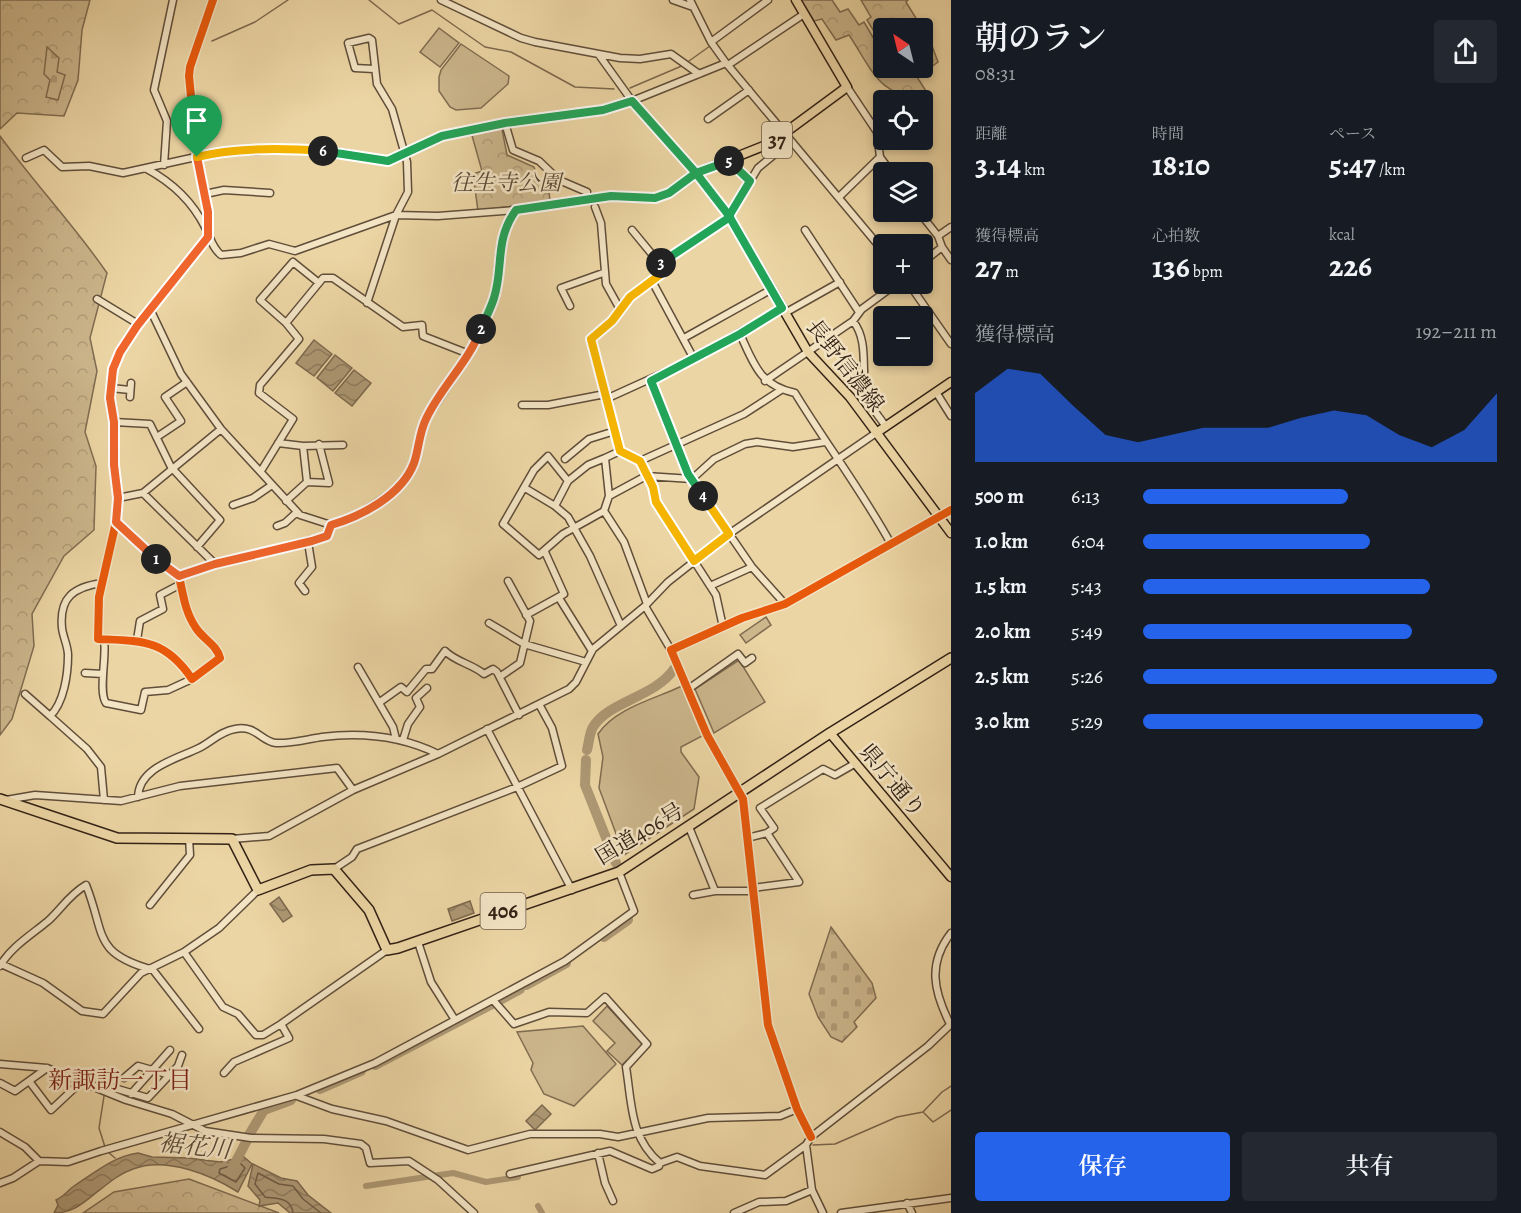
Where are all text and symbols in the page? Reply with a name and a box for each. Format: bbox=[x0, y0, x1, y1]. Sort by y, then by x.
text: 朝のラン bbox=[975, 15, 1107, 60]
north arrow bbox=[873, 18, 933, 78]
map controls bbox=[873, 18, 933, 366]
button: share bbox=[1434, 20, 1497, 83]
text: 08:31 bbox=[975, 60, 1015, 87]
button: locate bbox=[873, 90, 933, 150]
pin bbox=[171, 95, 222, 157]
icon: arrive bbox=[180, 104, 213, 137]
road number: 37 bbox=[762, 122, 792, 158]
text: 距離 bbox=[975, 123, 1007, 145]
text: 時間 bbox=[1152, 123, 1184, 145]
text: ペース bbox=[1329, 123, 1376, 145]
pin: 6 bbox=[308, 136, 338, 166]
text: 6 bbox=[319, 140, 327, 162]
text: 3.14 bbox=[975, 145, 1021, 185]
text: 18:10 bbox=[1152, 145, 1210, 185]
text: 5:47 bbox=[1329, 145, 1376, 185]
pin: 5 bbox=[714, 146, 744, 176]
text: 5 bbox=[726, 150, 732, 172]
text: km bbox=[1021, 159, 1045, 181]
text: /km bbox=[1376, 159, 1406, 181]
button: layers bbox=[873, 162, 933, 222]
park label: 往生寺公園 bbox=[451, 168, 564, 198]
text: kcal bbox=[1329, 224, 1355, 246]
text: 獲得標高 bbox=[975, 225, 1039, 247]
text: 心拍数 bbox=[1152, 225, 1200, 247]
button: + bbox=[873, 234, 933, 294]
text: 226 bbox=[1329, 246, 1372, 286]
text: 27 bbox=[975, 247, 1002, 287]
text: 136 bbox=[1152, 247, 1190, 287]
pin: 3 bbox=[646, 248, 676, 278]
text: 3 bbox=[658, 252, 664, 274]
text: m bbox=[1002, 261, 1019, 283]
text: bpm bbox=[1190, 261, 1223, 283]
button: − bbox=[873, 306, 933, 366]
street label: 長野信濃線 bbox=[800, 313, 891, 418]
pin: 2 bbox=[466, 314, 496, 344]
text: 2 bbox=[477, 318, 485, 340]
text: 192–211 m bbox=[1416, 318, 1497, 345]
text: 獲得標高 bbox=[975, 321, 1055, 348]
pin: 4 bbox=[688, 481, 718, 511]
text: 500 m bbox=[975, 483, 1024, 510]
text: 6:13 bbox=[1071, 483, 1100, 510]
text: 4 bbox=[699, 485, 707, 507]
text: 1.0 km bbox=[975, 528, 1028, 555]
text: 6:04 bbox=[1071, 528, 1105, 555]
pin: 1 bbox=[141, 544, 171, 574]
text: 1 bbox=[153, 548, 159, 570]
text: 1.5 km bbox=[975, 573, 1027, 600]
text: 5:43 bbox=[1071, 573, 1102, 600]
text: 2.0 km bbox=[975, 618, 1031, 645]
text: 5:49 bbox=[1071, 618, 1103, 645]
text: 2.5 km bbox=[975, 663, 1029, 690]
text: 5:26 bbox=[1071, 663, 1103, 690]
text: 3.0 km bbox=[975, 708, 1030, 735]
text: 5:29 bbox=[1071, 708, 1103, 735]
street label: 県庁通り bbox=[852, 737, 932, 824]
street label: 国道406号 bbox=[590, 796, 689, 872]
road number: 406 bbox=[480, 893, 526, 929]
district label: 新諏訪一丁目 bbox=[48, 1064, 192, 1096]
water label: 裾花川 bbox=[158, 1126, 235, 1166]
button: 保存 bbox=[975, 1132, 1230, 1201]
button: 共有 bbox=[1242, 1132, 1497, 1201]

